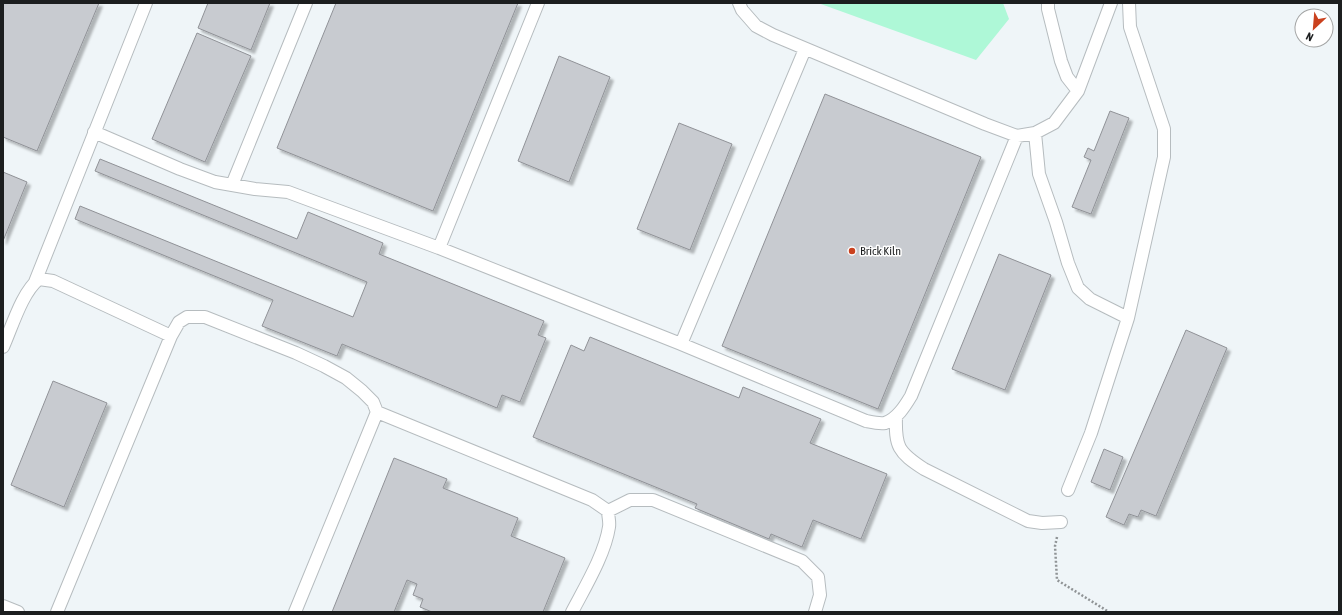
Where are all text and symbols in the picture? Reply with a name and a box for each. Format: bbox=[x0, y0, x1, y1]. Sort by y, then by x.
north arrow bbox=[1294, 8, 1334, 48]
text: N bbox=[1304, 30, 1315, 44]
place label: Brick Kiln bbox=[860, 244, 901, 258]
marker: Brick Kiln bbox=[847, 246, 857, 256]

